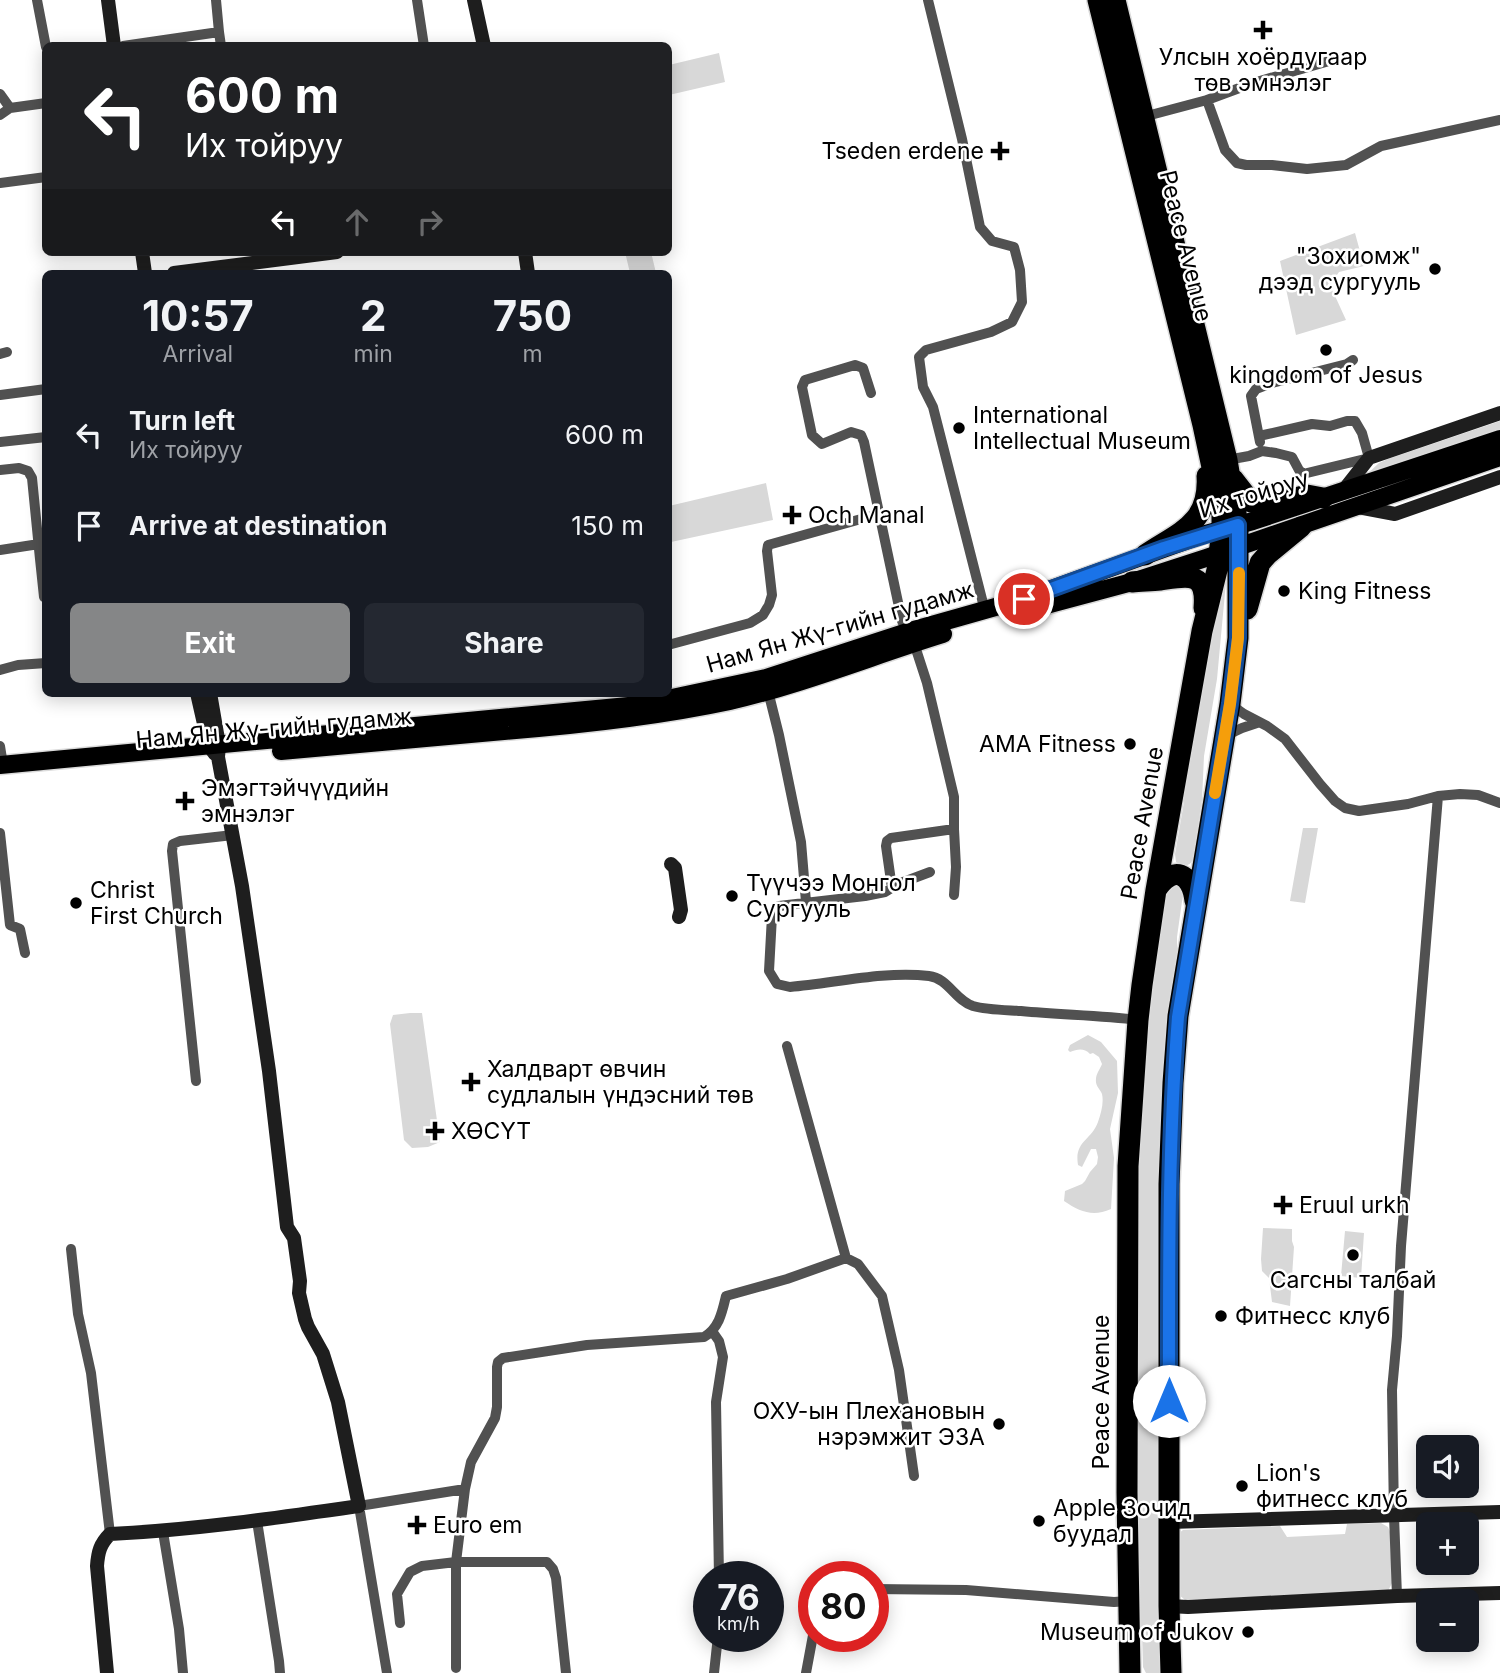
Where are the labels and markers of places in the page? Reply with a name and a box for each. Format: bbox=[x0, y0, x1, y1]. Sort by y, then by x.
marker: Улсын хоёрдугаар төв эмнэлэг bbox=[1253, 20, 1273, 40]
place label: Улсын хоёрдугаар төв эмнэлэг bbox=[1159, 43, 1367, 97]
place label: Tseden erdene bbox=[822, 137, 984, 165]
marker: Tseden erdene bbox=[990, 141, 1010, 161]
place label: "Зохиомж" дээд сургууль bbox=[1259, 242, 1421, 296]
marker: "Зохиомж" дээд сургууль bbox=[1427, 261, 1443, 277]
marker: kingdom of Jesus bbox=[1318, 342, 1334, 358]
place label: kingdom of Jesus bbox=[1229, 361, 1423, 389]
place label: International Intellectual Museum bbox=[973, 401, 1191, 455]
marker: International Intellectual Museum bbox=[951, 420, 967, 436]
place label: Och Manal bbox=[808, 501, 925, 529]
marker: Och Manal bbox=[782, 505, 802, 525]
pin bbox=[994, 569, 1054, 629]
place label: King Fitness bbox=[1298, 577, 1432, 605]
marker: King Fitness bbox=[1276, 583, 1292, 599]
place label: AMA Fitness bbox=[979, 730, 1116, 758]
marker: AMA Fitness bbox=[1122, 736, 1138, 752]
place label: Эмэгтэйчүүдийн эмнэлэг bbox=[201, 774, 389, 828]
marker: Эмэгтэйчүүдийн эмнэлэг bbox=[175, 791, 195, 811]
place label: Түүчээ Монгол Сургууль bbox=[746, 869, 916, 923]
place label: Christ First Church bbox=[90, 876, 223, 930]
marker: Түүчээ Монгол Сургууль bbox=[724, 888, 740, 904]
marker: Christ First Church bbox=[68, 895, 84, 911]
place label: Халдварт өвчин судлалын үндэсний төв bbox=[487, 1055, 754, 1109]
marker: Халдварт өвчин судлалын үндэсний төв bbox=[461, 1072, 481, 1092]
place label: ХӨСҮТ bbox=[451, 1117, 531, 1145]
marker: ХӨСҮТ bbox=[425, 1121, 445, 1141]
place label: Eruul urkh bbox=[1299, 1191, 1410, 1219]
marker: Eruul urkh bbox=[1273, 1195, 1293, 1215]
marker: Сагсны талбай bbox=[1345, 1247, 1361, 1263]
place label: Сагсны талбай bbox=[1270, 1266, 1436, 1294]
place label: Фитнесс клуб bbox=[1235, 1302, 1390, 1330]
marker: Фитнесс клуб bbox=[1213, 1308, 1229, 1324]
place label: ОХУ-ын Плехановын нэрэмжит ЭЗА bbox=[753, 1397, 985, 1451]
marker: ОХУ-ын Плехановын нэрэмжит ЭЗА bbox=[991, 1416, 1007, 1432]
place label: Lion's фитнесс клуб bbox=[1256, 1459, 1408, 1513]
marker: Lion's фитнесс клуб bbox=[1234, 1478, 1250, 1494]
place label: Apple Зочид буудал bbox=[1053, 1494, 1192, 1548]
place label: Euro em bbox=[433, 1511, 523, 1539]
marker: Apple Зочид буудал bbox=[1031, 1513, 1047, 1529]
marker: Euro em bbox=[407, 1515, 427, 1535]
place label: Museum of Jukov bbox=[1040, 1618, 1234, 1646]
marker: Museum of Jukov bbox=[1240, 1624, 1256, 1640]

